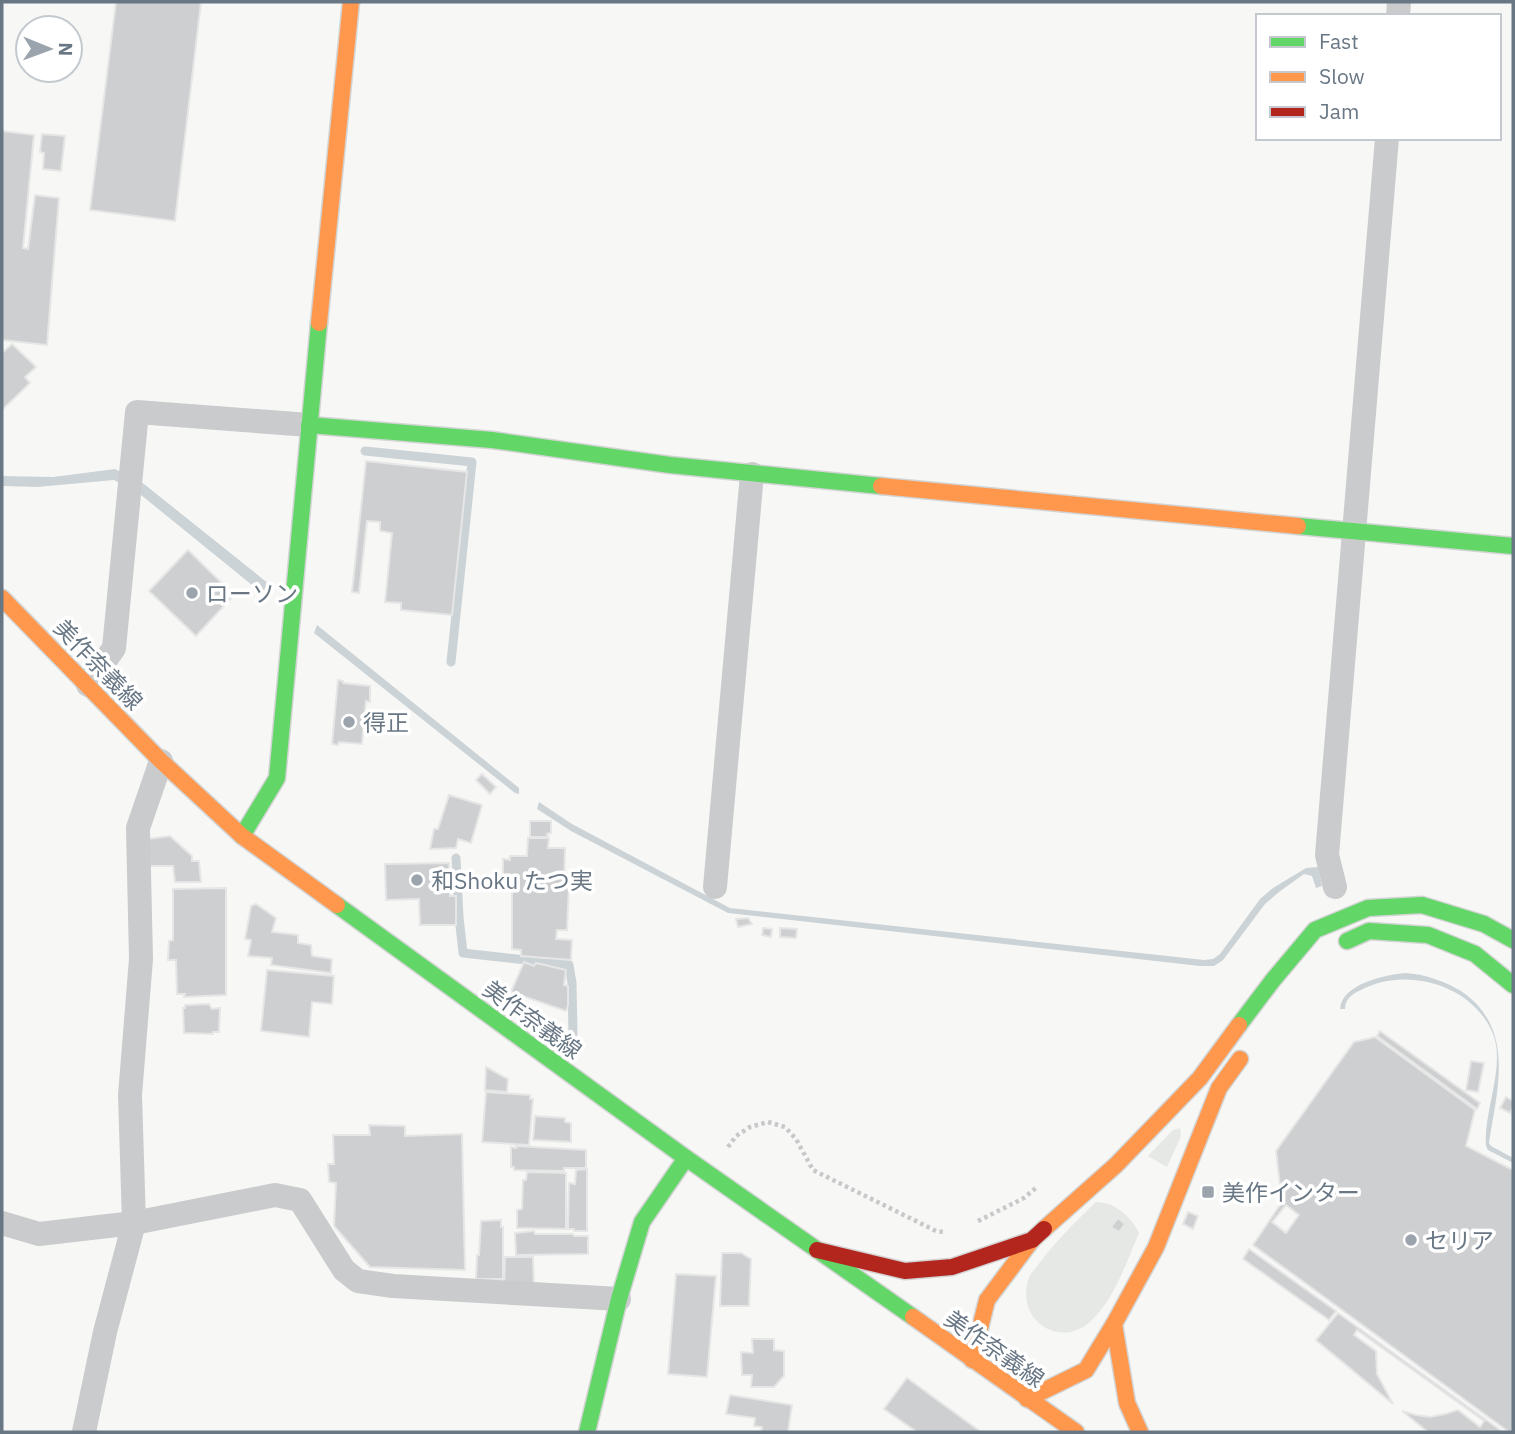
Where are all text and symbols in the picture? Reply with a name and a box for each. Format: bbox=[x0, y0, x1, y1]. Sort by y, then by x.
north arrow bbox=[14, 14, 84, 84]
legend bbox=[1256, 14, 1501, 140]
text: Fast bbox=[1319, 27, 1359, 55]
text: N bbox=[54, 42, 78, 56]
text: Slow bbox=[1319, 62, 1365, 90]
text: Jam bbox=[1319, 97, 1359, 125]
place label: ローソン bbox=[206, 578, 298, 608]
marker: ローソン bbox=[184, 585, 200, 601]
street label: 美作奈義線 bbox=[48, 612, 150, 716]
place label: 得正 bbox=[363, 707, 409, 737]
marker: 得正 bbox=[341, 714, 357, 730]
place label: 和Shoku たつ実 bbox=[431, 865, 593, 895]
marker: 和Shoku たつ実 bbox=[409, 872, 425, 888]
street label: 美作奈義線 bbox=[478, 973, 588, 1065]
place label: 美作インター bbox=[1222, 1177, 1360, 1207]
marker: 美作インター bbox=[1200, 1184, 1216, 1200]
place label: セリア bbox=[1425, 1225, 1494, 1255]
marker: セリア bbox=[1403, 1232, 1419, 1248]
street label: 美作奈義線 bbox=[939, 1303, 1051, 1393]

